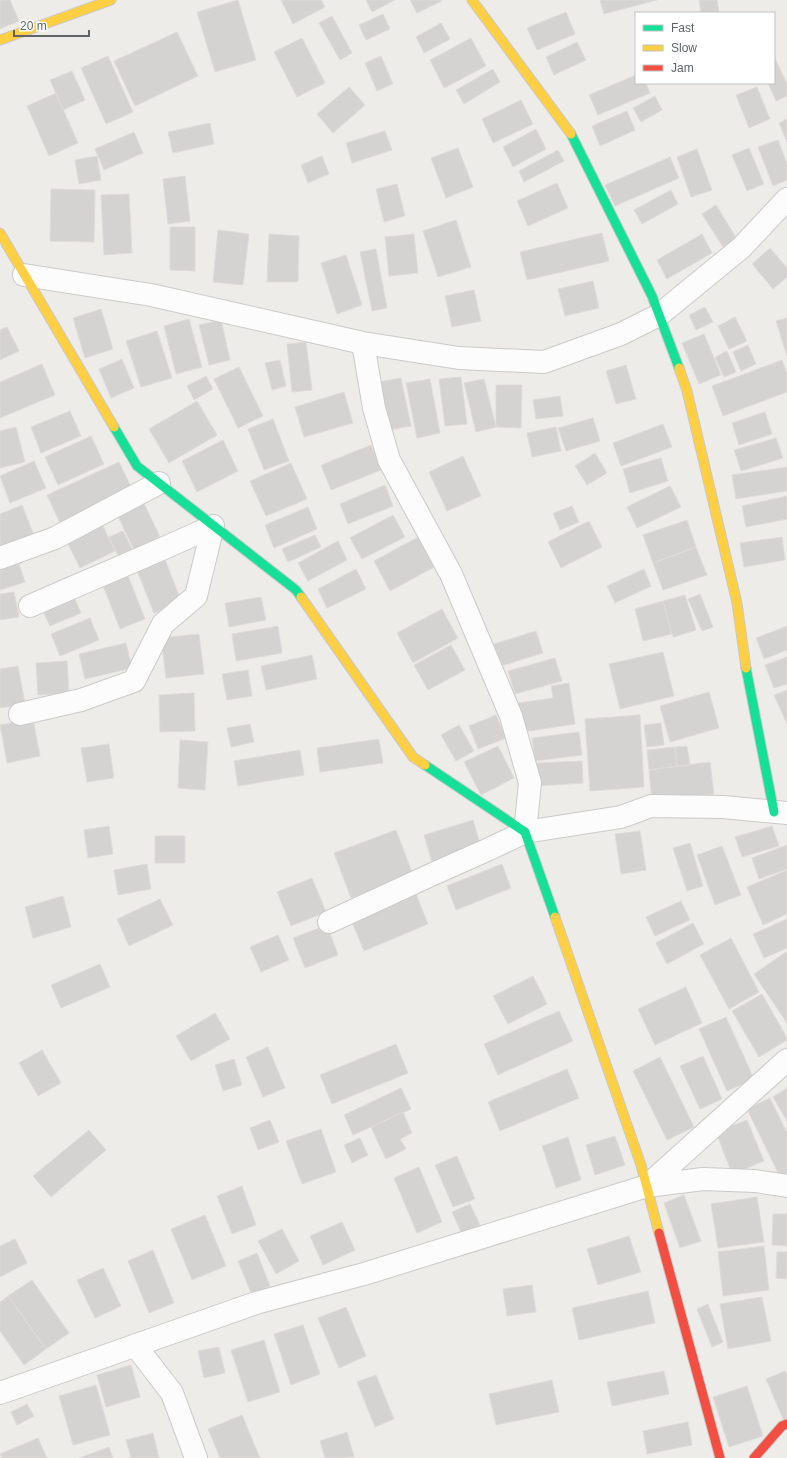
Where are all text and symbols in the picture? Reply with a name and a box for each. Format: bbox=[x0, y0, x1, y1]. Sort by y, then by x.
scale bar bbox=[14, 12, 89, 38]
legend bbox=[635, 12, 775, 84]
text: 20 m bbox=[20, 19, 47, 33]
text: Fast bbox=[671, 21, 695, 35]
text: Slow bbox=[671, 41, 697, 55]
text: Jam bbox=[671, 61, 694, 75]

